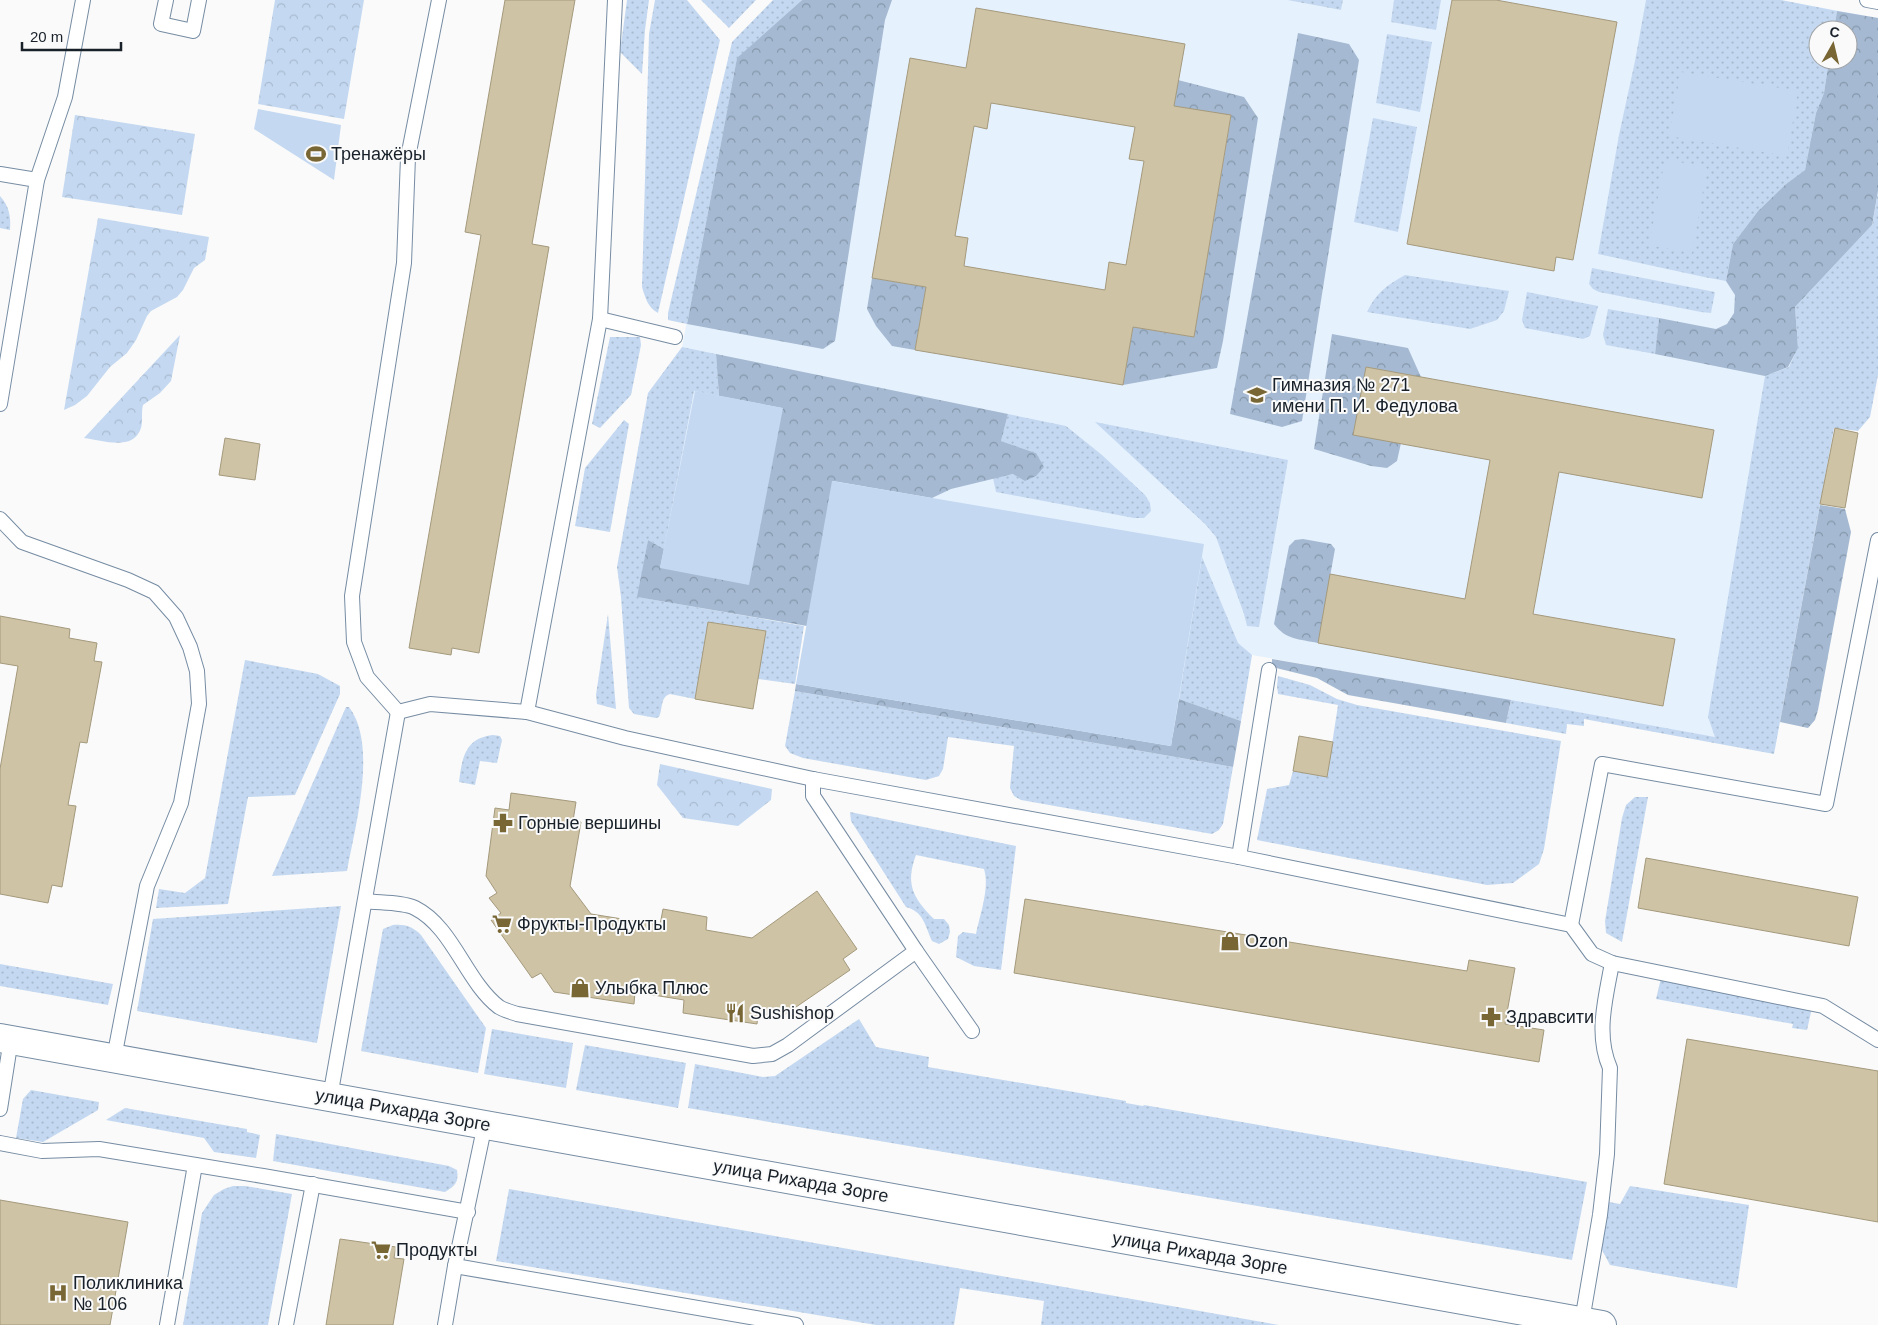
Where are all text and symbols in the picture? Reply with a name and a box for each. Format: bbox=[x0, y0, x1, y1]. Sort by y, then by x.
scale bar bbox=[22, 20, 121, 52]
north arrow bbox=[1808, 20, 1858, 70]
text: С bbox=[1829, 23, 1841, 41]
text: 20 m bbox=[30, 28, 63, 45]
sports icon: Тренажёры bbox=[305, 143, 327, 165]
place label: Тренажёры bbox=[331, 144, 426, 164]
place label: Гимназия № 271 имени П. И. Федулова bbox=[1272, 375, 1459, 416]
school or university icon: Гимназия № 271 имени П. И. Федулова bbox=[1246, 384, 1268, 406]
pharmacy icon: Горные вершины bbox=[492, 812, 514, 834]
place label: Горные вершины bbox=[518, 813, 661, 833]
supermarket icon: Фрукты-Продукты bbox=[491, 913, 513, 935]
place label: Фрукты-Продукты bbox=[517, 914, 666, 934]
shop icon: Ozon bbox=[1219, 930, 1241, 952]
place label: Ozon bbox=[1245, 931, 1288, 951]
shop icon: Улыбка Плюс bbox=[569, 977, 591, 999]
place label: Улыбка Плюс bbox=[595, 978, 708, 998]
restaurant icon: Sushishop bbox=[724, 1002, 746, 1024]
place label: Sushishop bbox=[750, 1003, 834, 1023]
pharmacy icon: Здравсити bbox=[1480, 1006, 1502, 1028]
place label: Здравсити bbox=[1506, 1007, 1594, 1027]
street label: улица Рихарда Зорге bbox=[314, 1085, 492, 1135]
street label: улица Рихарда Зорге bbox=[712, 1156, 890, 1206]
street label: улица Рихарда Зорге bbox=[1111, 1228, 1289, 1278]
supermarket icon: Продукты bbox=[370, 1239, 392, 1261]
place label: Продукты bbox=[396, 1240, 477, 1260]
place label: Поликлиника № 106 bbox=[73, 1273, 184, 1314]
hospital icon: Поликлиника № 106 bbox=[47, 1282, 69, 1304]

